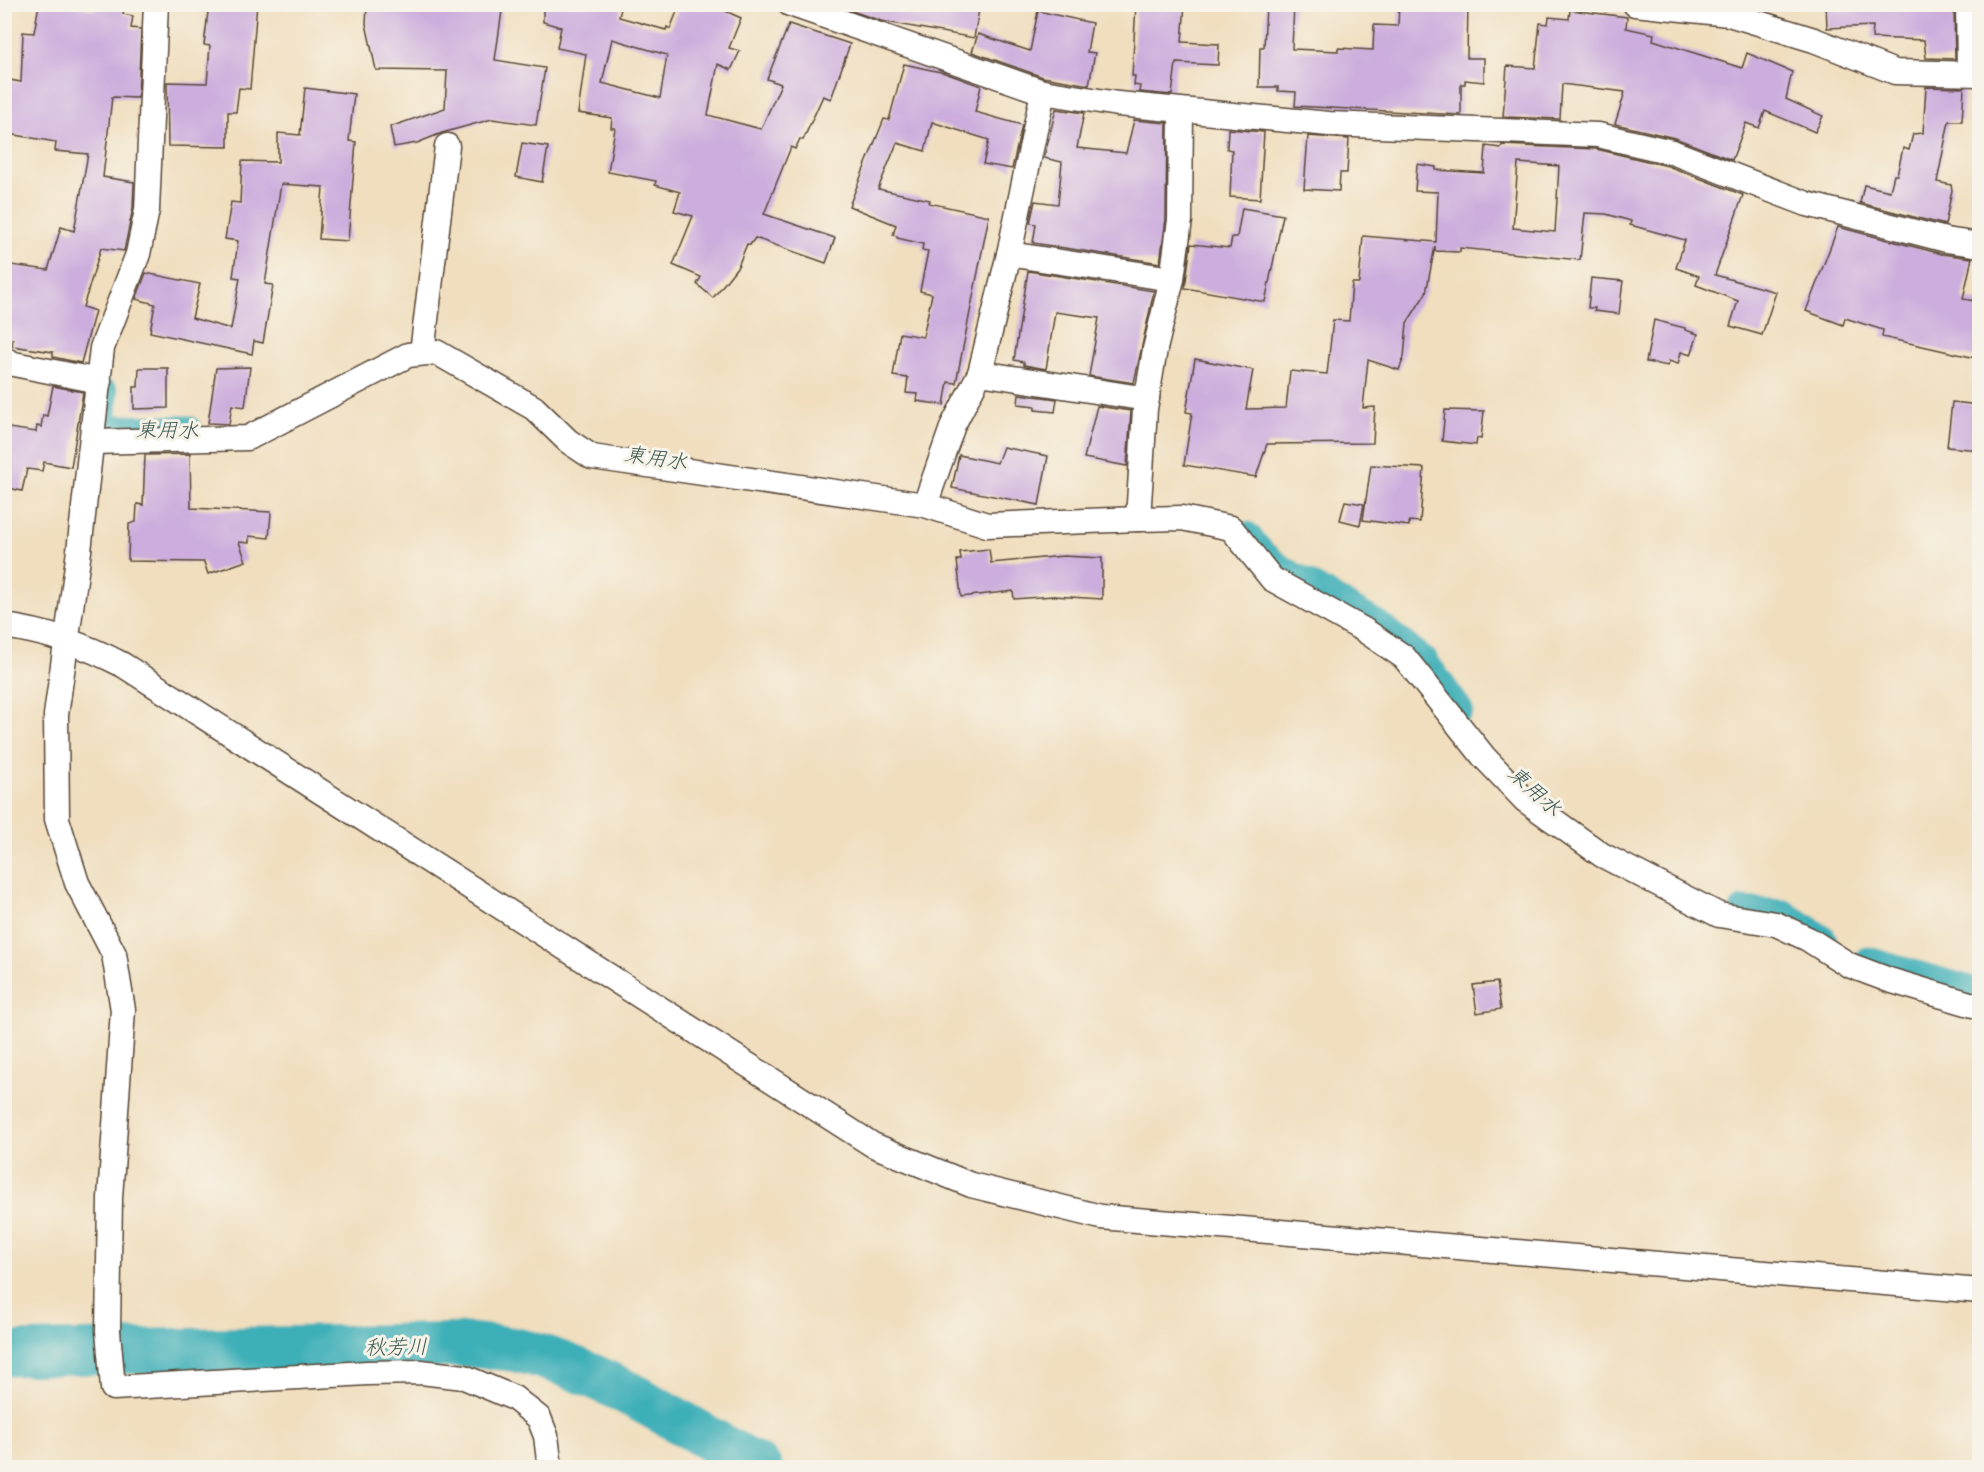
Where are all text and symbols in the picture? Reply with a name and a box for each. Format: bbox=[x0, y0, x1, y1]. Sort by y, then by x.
water label: 東用水 bbox=[135, 416, 199, 446]
water label: 東用水 bbox=[623, 441, 689, 477]
water label: 東用水 bbox=[1502, 760, 1567, 823]
water label: 秋芳川 bbox=[364, 1333, 428, 1363]

